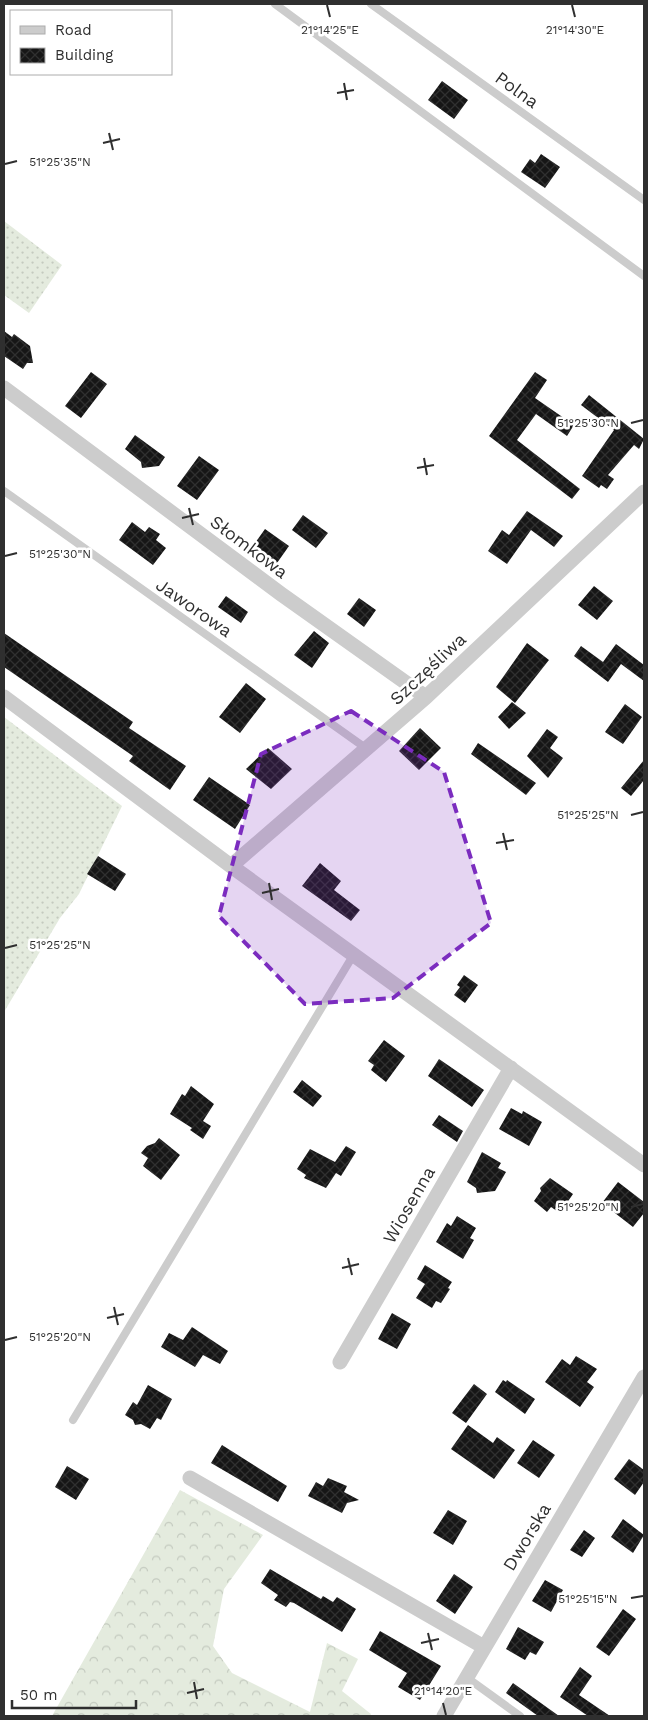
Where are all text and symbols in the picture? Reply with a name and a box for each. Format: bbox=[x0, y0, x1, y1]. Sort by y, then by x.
legend bbox=[10, 10, 172, 75]
text: Road bbox=[55, 21, 92, 39]
text: 21°14'25"E bbox=[301, 23, 359, 37]
text: 21°14'30"E bbox=[546, 23, 605, 37]
text: Building bbox=[55, 46, 113, 64]
street label: Polna bbox=[492, 67, 543, 112]
text: 51°25'35"N bbox=[29, 155, 91, 169]
text: 51°25'30"N bbox=[557, 416, 619, 430]
street label: Słomkowa bbox=[206, 511, 292, 583]
text: 51°25'30"N bbox=[29, 547, 91, 561]
street label: Jaworowa bbox=[152, 574, 236, 641]
street label: Szczęśliwa bbox=[386, 628, 470, 709]
text: 51°25'25"N bbox=[557, 808, 619, 822]
text: 51°25'25"N bbox=[29, 938, 91, 952]
street label: Wiosenna bbox=[378, 1163, 439, 1247]
text: 51°25'20"N bbox=[557, 1200, 619, 1214]
text: 51°25'20"N bbox=[29, 1330, 91, 1344]
street label: Dworska bbox=[498, 1499, 555, 1574]
text: 51°25'15"N bbox=[558, 1592, 618, 1606]
scale bar bbox=[12, 1678, 136, 1710]
text: 21°14'20"E bbox=[414, 1684, 473, 1698]
text: 50 m bbox=[20, 1686, 57, 1704]

